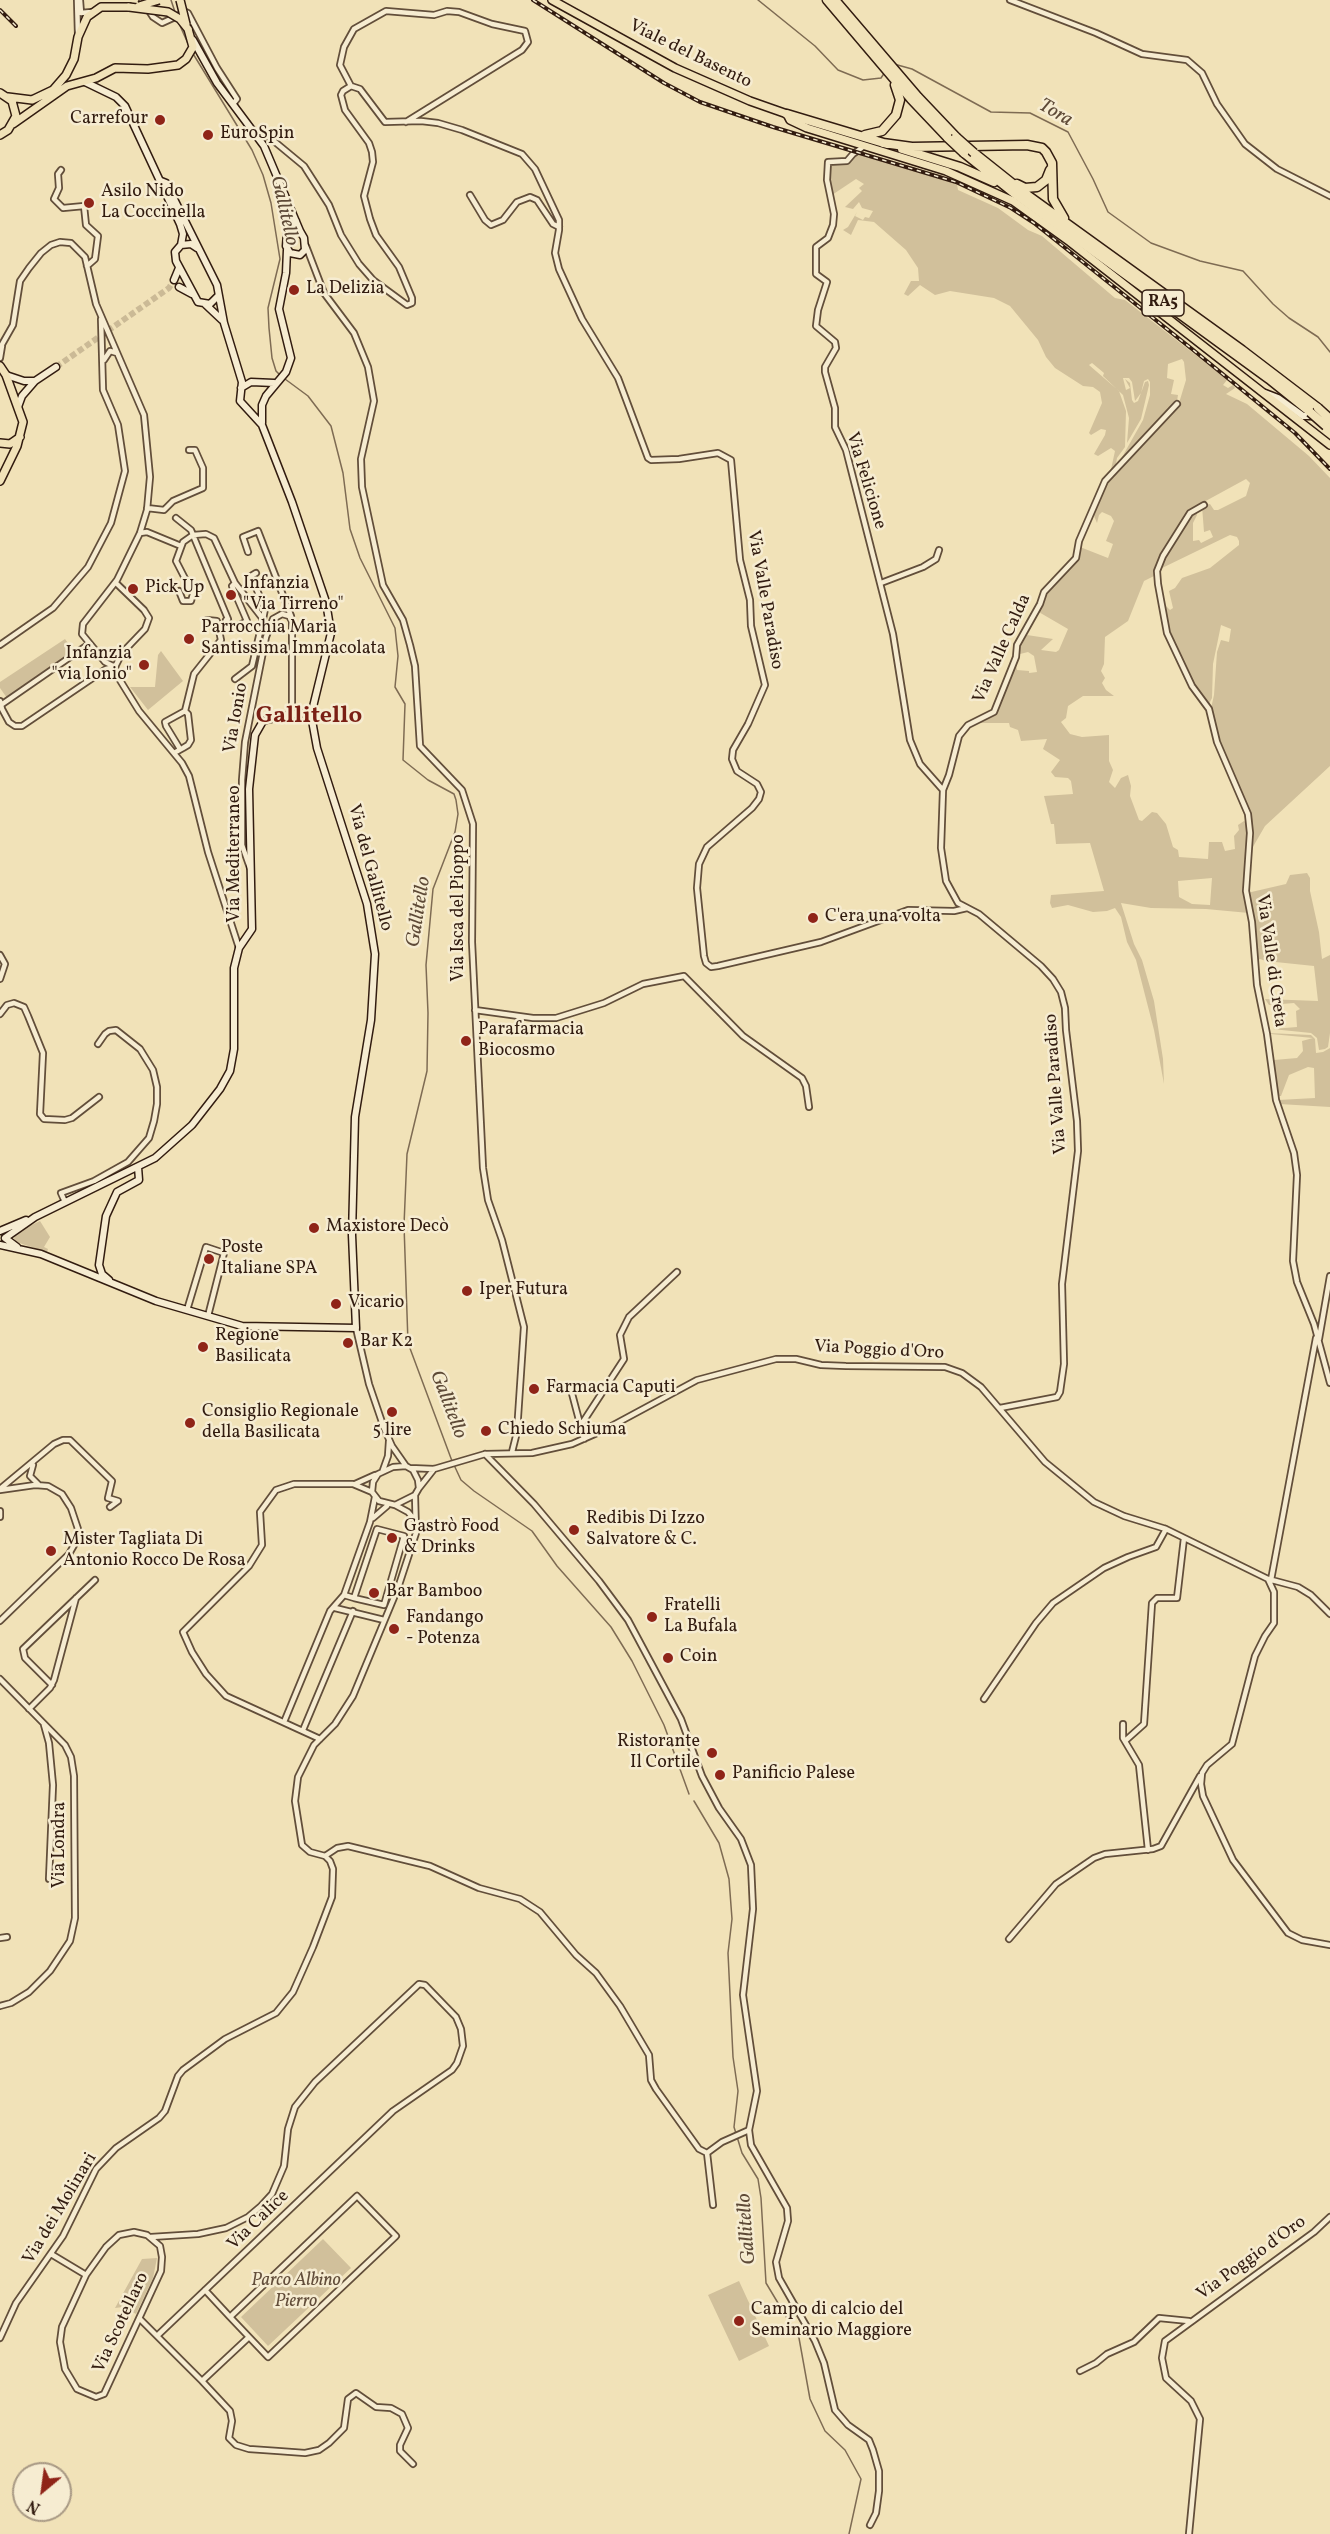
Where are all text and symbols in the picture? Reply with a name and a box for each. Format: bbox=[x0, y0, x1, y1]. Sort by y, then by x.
street label: Viale del Basento bbox=[625, 16, 755, 94]
water label: Tora bbox=[1034, 95, 1076, 133]
place label: Carrefour bbox=[70, 109, 148, 131]
marker: Carrefour bbox=[153, 113, 167, 127]
place label: EuroSpin bbox=[220, 124, 295, 146]
marker: EuroSpin bbox=[201, 128, 215, 142]
water label: Gallitello bbox=[263, 174, 303, 248]
place label: Asilo Nido La Coccinella bbox=[101, 182, 205, 224]
marker: Asilo Nido La Coccinella bbox=[82, 196, 96, 210]
place label: La Delizia bbox=[306, 279, 385, 301]
marker: La Delizia bbox=[287, 283, 301, 297]
road number: RA5 bbox=[1142, 290, 1184, 316]
street label: Via Felicione bbox=[840, 430, 890, 532]
street label: Via Valle Paradiso bbox=[741, 529, 787, 671]
place label: Infanzia "Via Tirreno" bbox=[243, 574, 344, 616]
place label: Pick Up bbox=[145, 578, 204, 600]
marker: Pick Up bbox=[126, 582, 140, 596]
marker: Infanzia "Via Tirreno" bbox=[224, 588, 238, 602]
street label: Via Valle Calda bbox=[969, 591, 1037, 707]
place label: Parrocchia Maria Santissima Immacolata bbox=[201, 618, 386, 660]
marker: Parrocchia Maria Santissima Immacolata bbox=[182, 632, 196, 646]
place label: Infanzia "via Ionio" bbox=[51, 644, 132, 686]
marker: Infanzia "via Ionio" bbox=[137, 658, 151, 672]
street label: Via Ionio bbox=[220, 681, 254, 755]
district label: Gallitello bbox=[256, 704, 362, 732]
street label: Via Mediterraneo bbox=[225, 785, 247, 923]
street label: Via del Gallitello bbox=[342, 802, 396, 934]
street label: Via Isca del Pioppo bbox=[449, 834, 471, 982]
water label: Gallitello bbox=[403, 875, 437, 949]
street label: Via Valle di Creta bbox=[1250, 893, 1290, 1029]
place label: C'era una volta bbox=[825, 907, 941, 929]
marker: C'era una volta bbox=[806, 911, 820, 925]
street label: Via Valle Paradiso bbox=[1041, 1013, 1073, 1155]
place label: Parafarmacia Biocosmo bbox=[478, 1020, 584, 1062]
marker: Parafarmacia Biocosmo bbox=[459, 1034, 473, 1048]
place label: Maxistore Decò bbox=[326, 1217, 449, 1239]
marker: Maxistore Decò bbox=[307, 1221, 321, 1235]
place label: Poste Italiane SPA bbox=[221, 1238, 317, 1280]
marker: Poste Italiane SPA bbox=[202, 1252, 216, 1266]
place label: Iper Futura bbox=[479, 1280, 568, 1302]
marker: Iper Futura bbox=[460, 1284, 474, 1298]
place label: Vicario bbox=[348, 1293, 404, 1315]
marker: Vicario bbox=[329, 1297, 343, 1311]
place label: Regione Basilicata bbox=[215, 1326, 291, 1368]
place label: Bar K2 bbox=[360, 1332, 413, 1354]
marker: Bar K2 bbox=[341, 1336, 355, 1350]
street label: Via Poggio d'Oro bbox=[814, 1337, 944, 1365]
marker: Regione Basilicata bbox=[196, 1340, 210, 1354]
water label: Gallitello bbox=[423, 1368, 471, 1442]
place label: Farmacia Caputi bbox=[546, 1378, 676, 1400]
marker: Farmacia Caputi bbox=[527, 1382, 541, 1396]
place label: Consiglio Regionale della Basilicata bbox=[202, 1402, 359, 1444]
marker: 5 lire bbox=[385, 1405, 399, 1419]
marker: Consiglio Regionale della Basilicata bbox=[183, 1416, 197, 1430]
place label: Chiedo Schiuma bbox=[498, 1420, 626, 1442]
place label: 5 lire bbox=[372, 1421, 412, 1443]
marker: Chiedo Schiuma bbox=[479, 1424, 493, 1438]
place label: Redibis Di Izzo Salvatore & C. bbox=[586, 1509, 705, 1552]
place label: Gastrò Food & Drinks bbox=[404, 1517, 499, 1559]
marker: Redibis Di Izzo Salvatore & C. bbox=[567, 1523, 581, 1537]
place label: Mister Tagliata Di Antonio Rocco De Rosa bbox=[63, 1530, 246, 1572]
marker: Gastrò Food & Drinks bbox=[385, 1531, 399, 1545]
marker: Mister Tagliata Di Antonio Rocco De Rosa bbox=[44, 1544, 58, 1558]
place label: Bar Bamboo bbox=[386, 1582, 482, 1604]
marker: Bar Bamboo bbox=[367, 1586, 381, 1600]
place label: Fratelli La Bufala bbox=[664, 1596, 737, 1638]
place label: Fandango - Potenza bbox=[406, 1608, 484, 1650]
marker: Fratelli La Bufala bbox=[645, 1610, 659, 1624]
marker: Fandango - Potenza bbox=[387, 1622, 401, 1636]
place label: Coin bbox=[680, 1647, 717, 1669]
marker: Coin bbox=[661, 1651, 675, 1665]
place label: Ristorante Il Cortile bbox=[617, 1732, 700, 1774]
marker: Ristorante Il Cortile bbox=[705, 1746, 719, 1760]
place label: Panificio Palese bbox=[732, 1764, 855, 1786]
marker: Panificio Palese bbox=[713, 1768, 727, 1782]
street label: Via Londra bbox=[50, 1802, 72, 1888]
street label: Via dei Molinari bbox=[19, 2149, 103, 2269]
street label: Via Calice bbox=[224, 2186, 294, 2256]
water label: Gallitello bbox=[734, 2193, 762, 2265]
street label: Via Poggio d'Oro bbox=[1193, 2212, 1311, 2306]
street label: Via Scotellaro bbox=[89, 2269, 155, 2377]
park label: Parco Albino Pierro bbox=[251, 2271, 341, 2314]
place label: Campo di calcio del Seminario Maggiore bbox=[751, 2300, 912, 2342]
marker: Campo di calcio del Seminario Maggiore bbox=[732, 2314, 746, 2328]
north arrow bbox=[12, 2462, 72, 2522]
text: N bbox=[24, 2494, 45, 2518]

